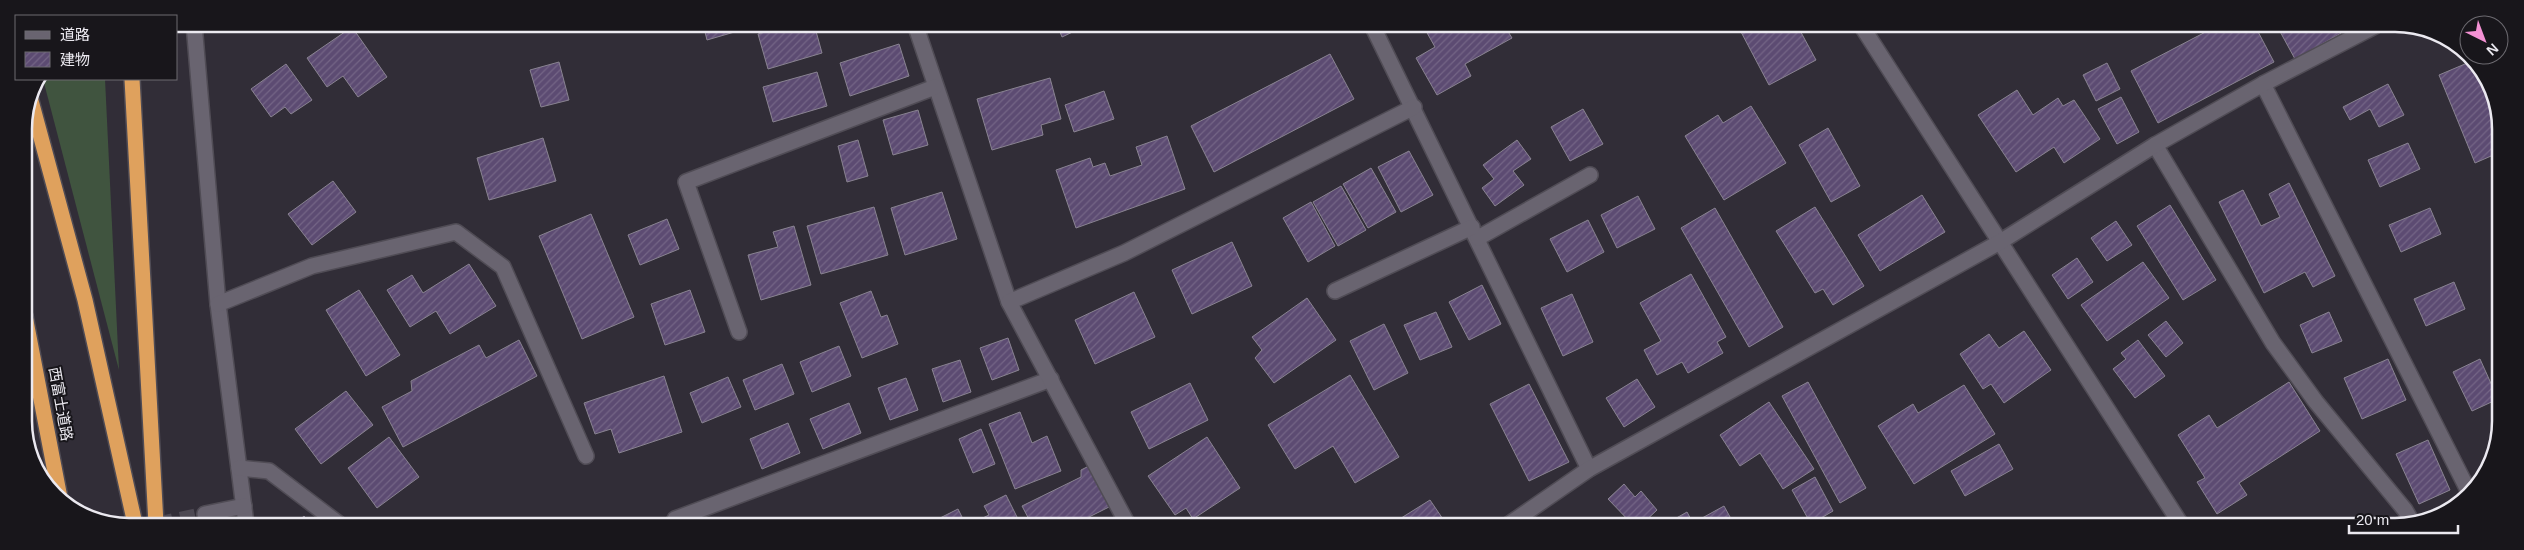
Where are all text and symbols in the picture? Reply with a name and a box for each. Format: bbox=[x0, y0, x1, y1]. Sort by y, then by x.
legend bbox=[15, 15, 178, 80]
north arrow bbox=[2459, 15, 2509, 65]
text: 道路 bbox=[60, 26, 90, 43]
text: N bbox=[2484, 40, 2502, 59]
text: 建物 bbox=[60, 51, 90, 68]
street label: 西富士道路 bbox=[46, 366, 76, 442]
scale bar bbox=[2349, 502, 2458, 534]
text: 20 m bbox=[2356, 511, 2389, 528]

